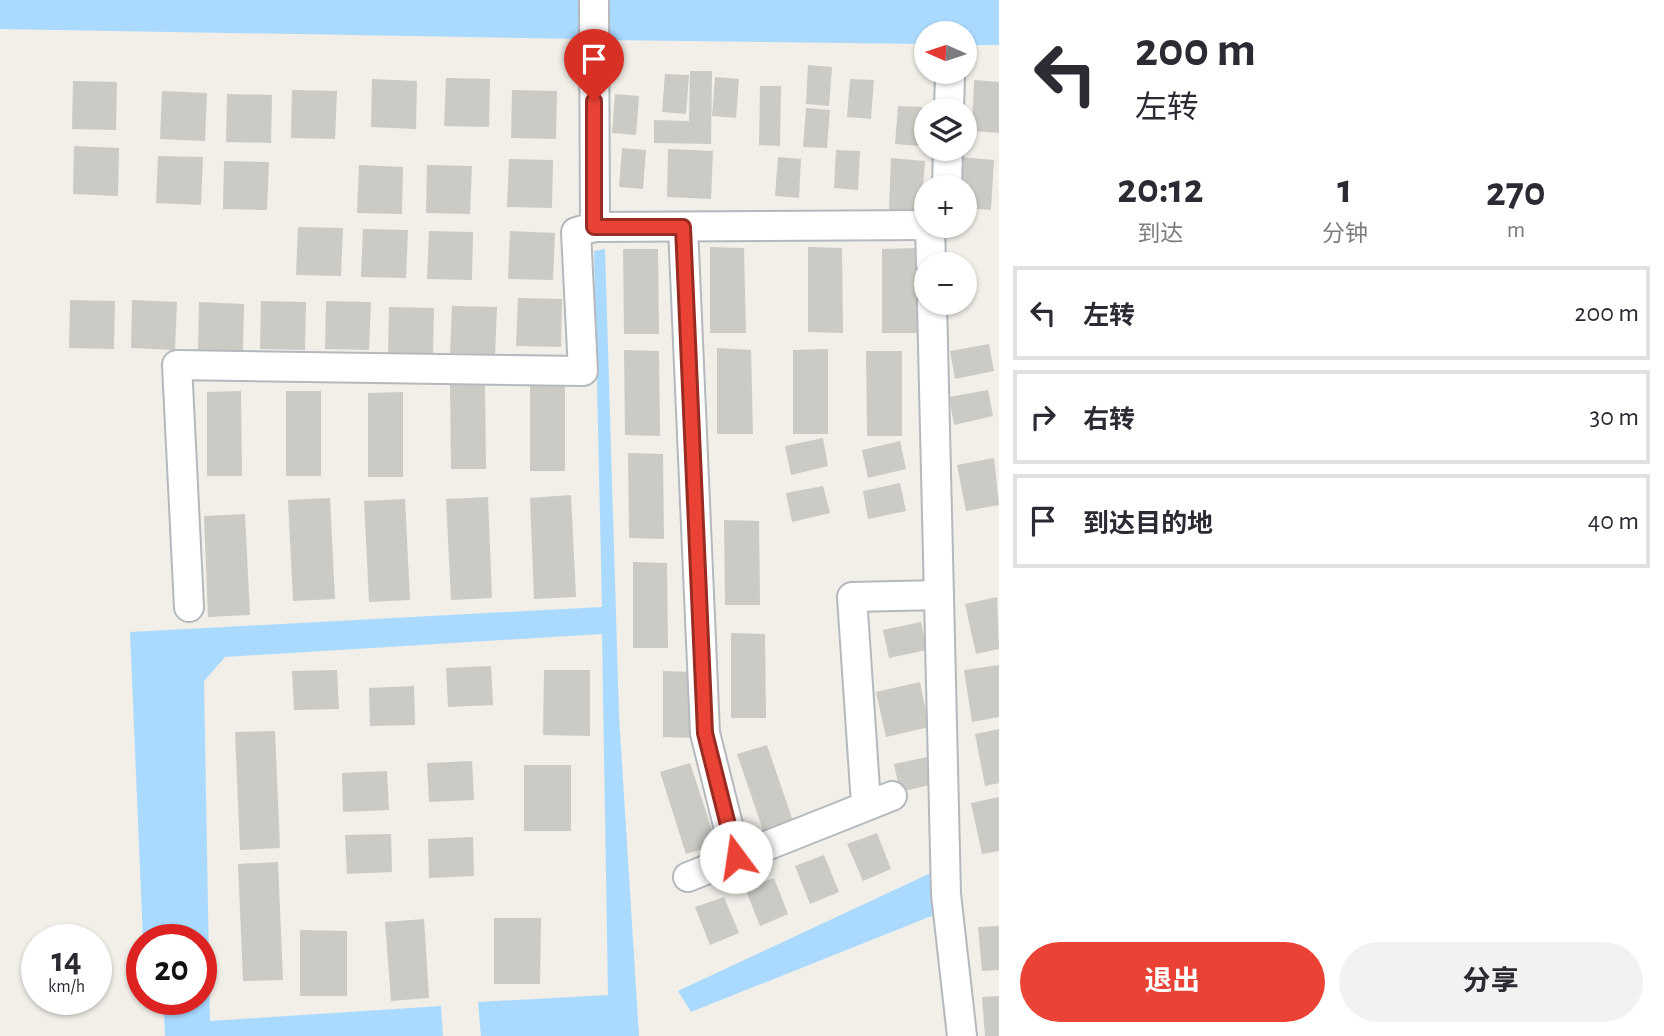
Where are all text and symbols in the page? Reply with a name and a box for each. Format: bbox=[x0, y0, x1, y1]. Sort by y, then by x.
north arrow bbox=[914, 21, 976, 84]
map controls bbox=[914, 21, 977, 315]
text: 200 m bbox=[1135, 26, 1256, 75]
icon: left bbox=[1020, 28, 1111, 119]
pin bbox=[564, 29, 624, 101]
icon: arrive bbox=[575, 40, 613, 78]
text: 左转 bbox=[1135, 92, 1199, 124]
button: layers bbox=[914, 98, 977, 161]
text: 20:12 bbox=[1117, 168, 1203, 210]
text: 1 bbox=[1337, 168, 1352, 210]
text: 270 bbox=[1486, 171, 1546, 213]
button: + bbox=[914, 175, 977, 238]
text: m bbox=[1507, 219, 1525, 242]
text: 到达 bbox=[1137, 223, 1183, 246]
text: 分钟 bbox=[1322, 223, 1368, 246]
button: − bbox=[914, 252, 977, 315]
icon: left bbox=[1024, 294, 1062, 332]
text: 200 m bbox=[1575, 300, 1639, 326]
text: 左转 bbox=[1083, 303, 1135, 329]
icon: right bbox=[1024, 398, 1062, 436]
text: 30 m bbox=[1589, 404, 1639, 430]
text: 右转 bbox=[1083, 407, 1135, 433]
icon: arrive bbox=[1024, 502, 1062, 540]
text: 40 m bbox=[1588, 508, 1639, 534]
text: 到达目的地 bbox=[1083, 511, 1213, 537]
position arrow bbox=[699, 820, 773, 894]
speed limit sign: 20 bbox=[126, 924, 217, 1015]
button: 退出 bbox=[1020, 942, 1325, 1022]
button: 分享 bbox=[1339, 942, 1643, 1022]
text: 14 bbox=[51, 943, 82, 978]
text: km/h bbox=[48, 978, 85, 996]

